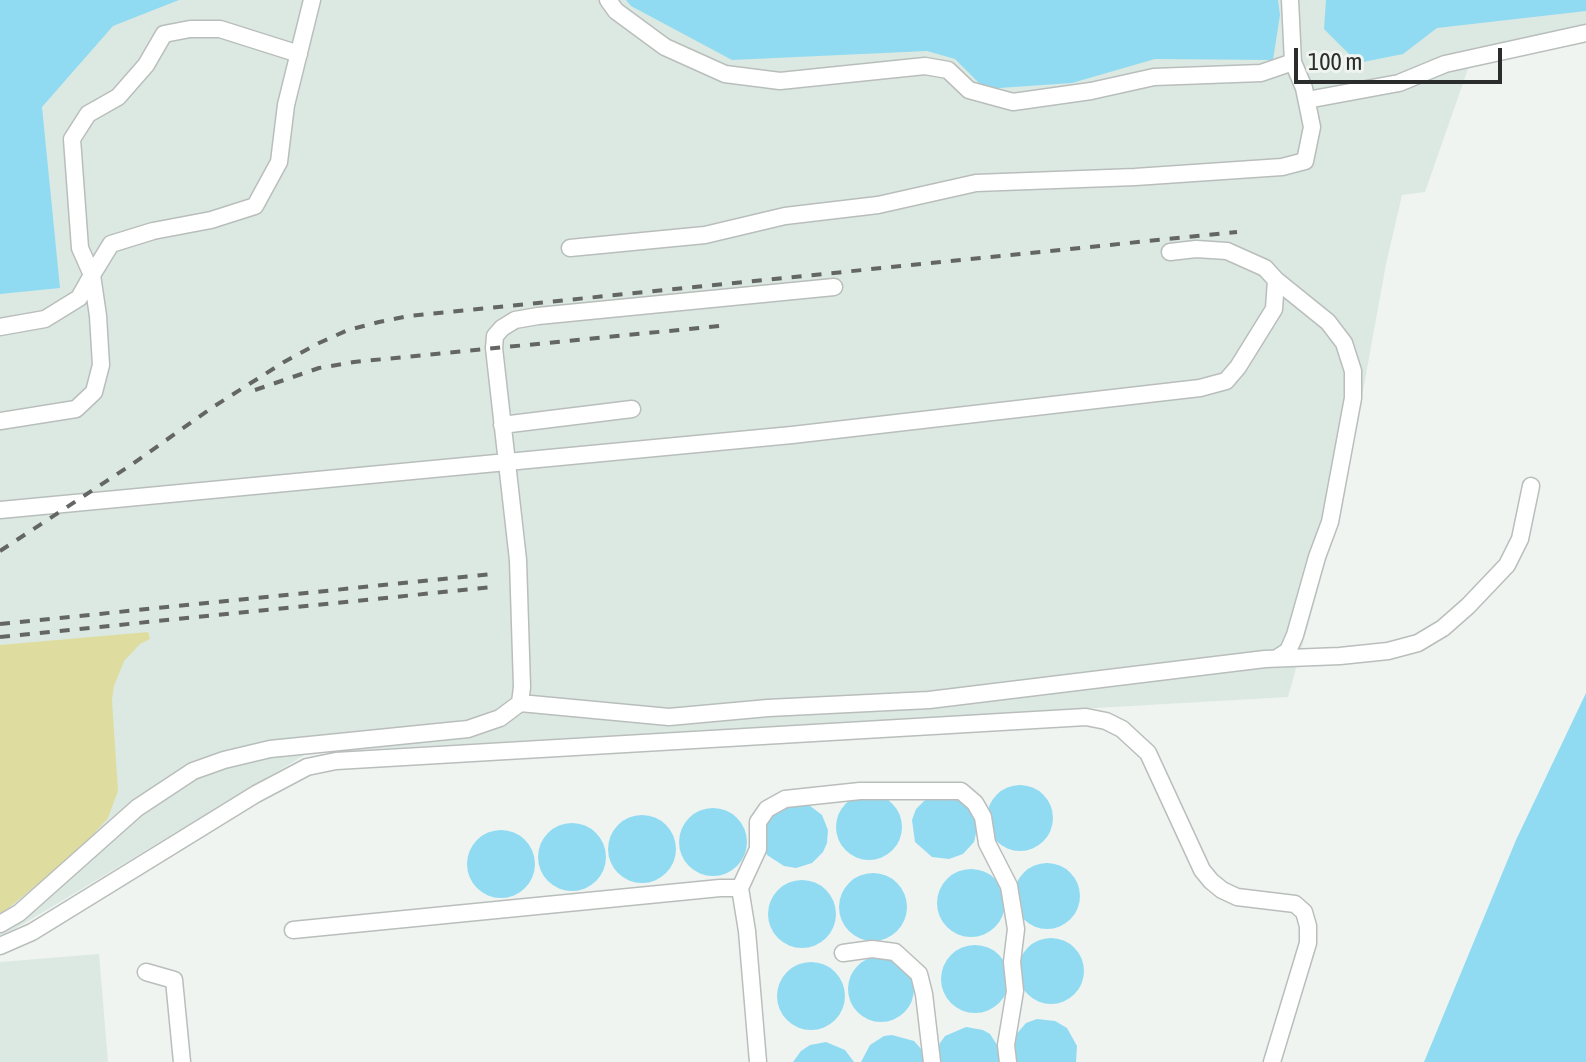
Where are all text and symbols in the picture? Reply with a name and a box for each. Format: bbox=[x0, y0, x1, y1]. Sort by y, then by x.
scale bar bbox=[1298, 32, 1506, 82]
text: 100 m bbox=[1308, 48, 1362, 75]

